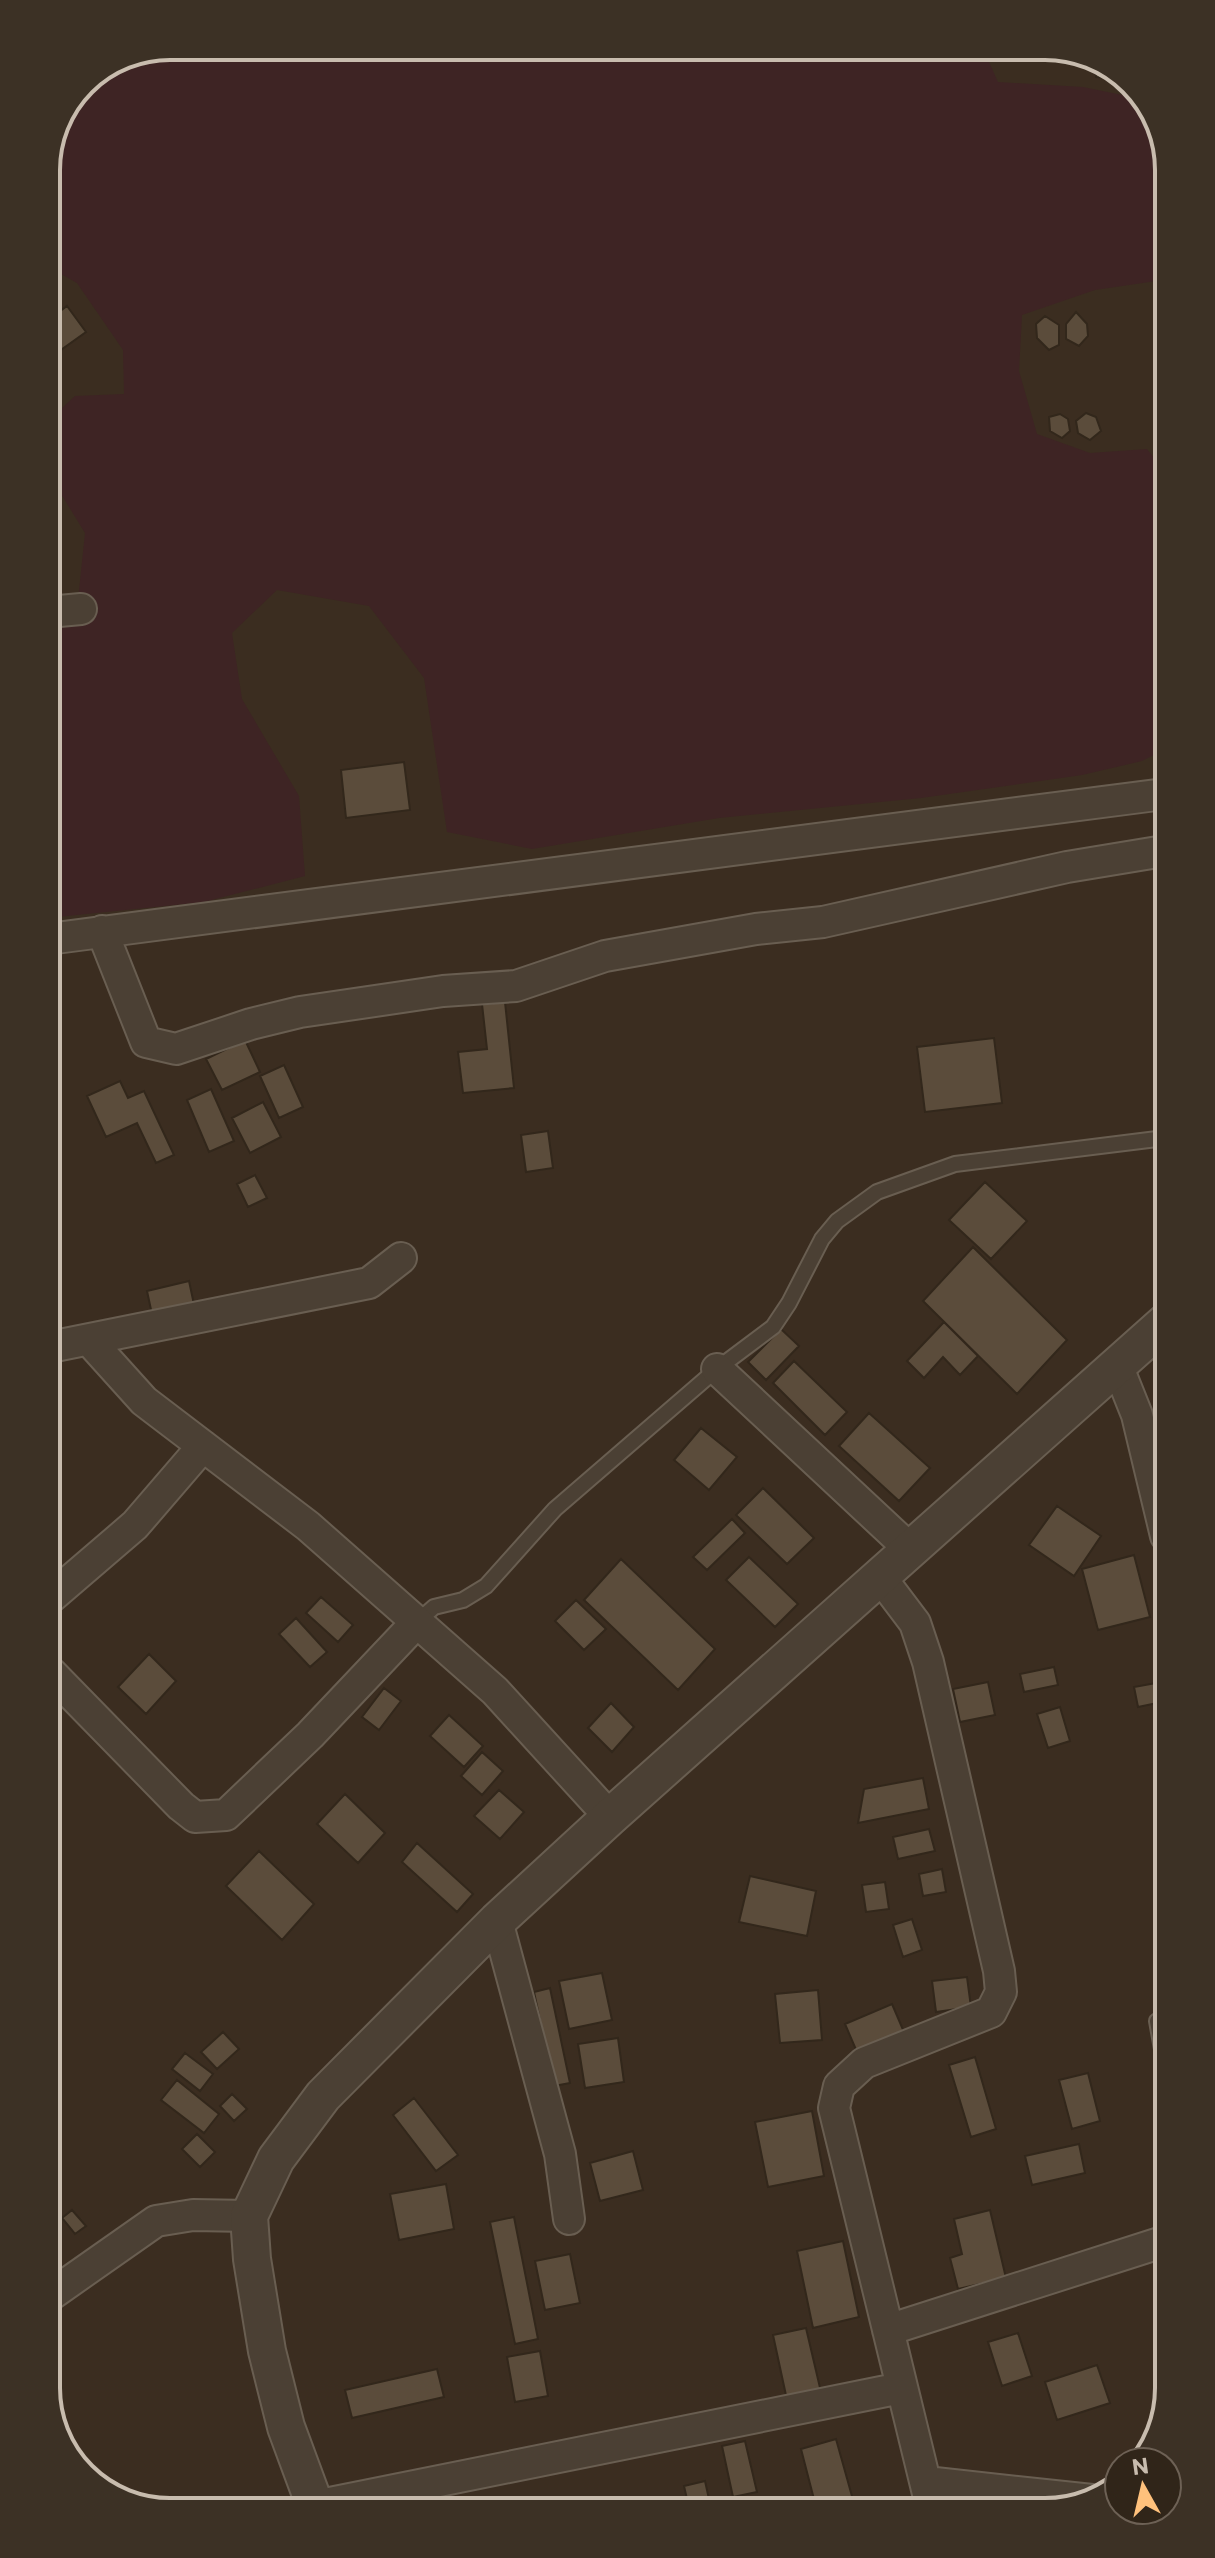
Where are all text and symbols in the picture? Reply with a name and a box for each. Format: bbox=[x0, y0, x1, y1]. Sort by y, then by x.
north arrow bbox=[1103, 2446, 1183, 2526]
text: N bbox=[1130, 2451, 1150, 2480]

